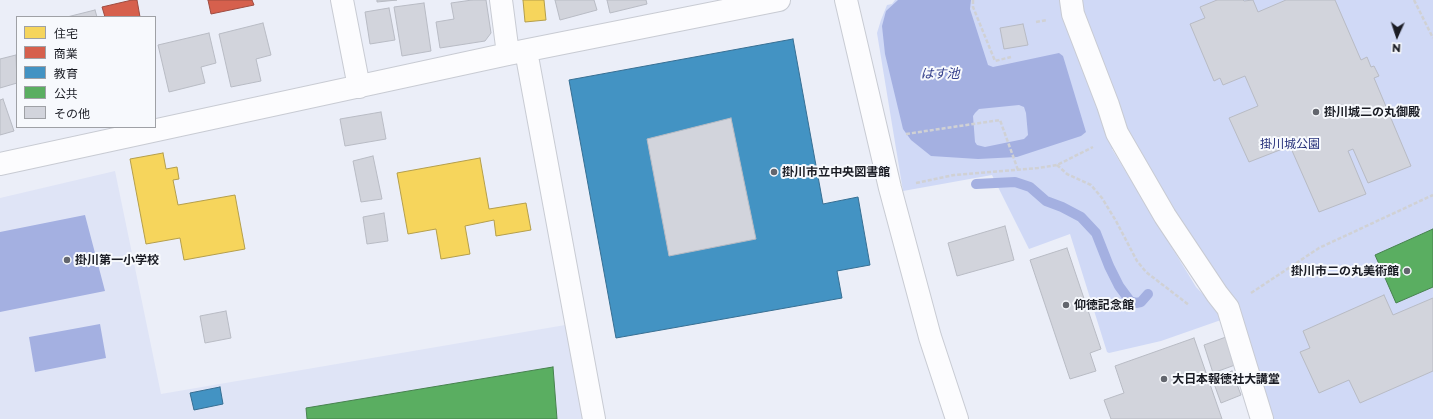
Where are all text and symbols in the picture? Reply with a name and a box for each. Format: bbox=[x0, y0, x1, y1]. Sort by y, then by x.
legend bbox=[16, 16, 156, 128]
north arrow bbox=[1377, 16, 1417, 56]
text: 住宅 bbox=[54, 26, 78, 41]
text: N bbox=[1392, 41, 1401, 55]
text: 商業 bbox=[54, 46, 78, 61]
text: 教育 bbox=[54, 66, 78, 81]
water label: はす池 bbox=[921, 66, 959, 82]
text: 公共 bbox=[54, 86, 78, 101]
place label: 掛川城二の丸御殿 bbox=[1324, 105, 1420, 119]
text: その他 bbox=[54, 106, 90, 121]
marker: 掛川城二の丸御殿 bbox=[1311, 107, 1321, 117]
park label: 掛川城公園 bbox=[1260, 137, 1320, 151]
place label: 掛川市立中央図書館 bbox=[782, 165, 890, 179]
marker: 掛川市立中央図書館 bbox=[769, 167, 779, 177]
place label: 掛川第一小学校 bbox=[75, 253, 159, 267]
marker: 掛川第一小学校 bbox=[62, 255, 72, 265]
place label: 掛川市二の丸美術館 bbox=[1291, 264, 1399, 278]
marker: 掛川市二の丸美術館 bbox=[1402, 266, 1412, 276]
place label: 仰徳記念館 bbox=[1074, 298, 1134, 312]
marker: 仰徳記念館 bbox=[1061, 300, 1071, 310]
place label: 大日本報徳社大講堂 bbox=[1172, 372, 1280, 386]
marker: 大日本報徳社大講堂 bbox=[1159, 374, 1169, 384]

